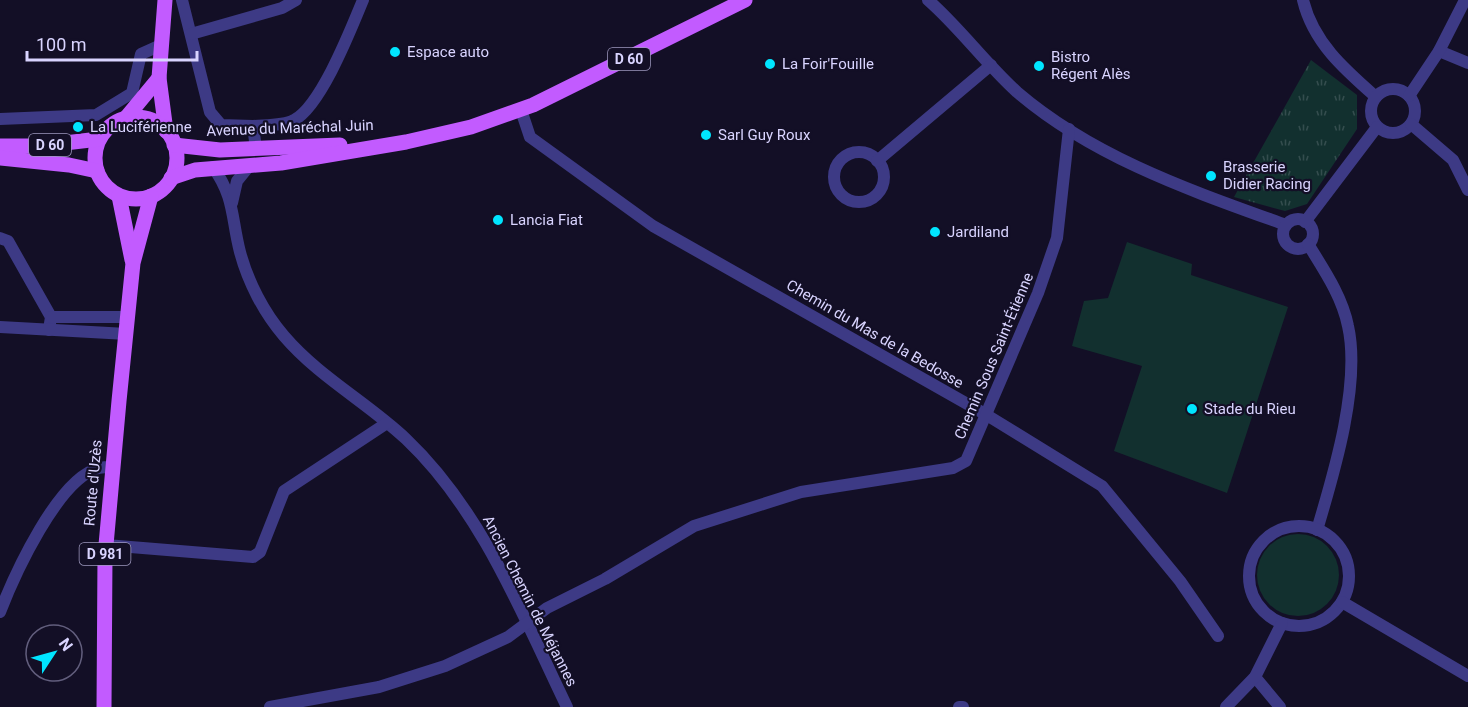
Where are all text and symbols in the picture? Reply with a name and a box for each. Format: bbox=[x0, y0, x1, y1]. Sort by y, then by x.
scale bar bbox=[27, 24, 196, 62]
text: 100 m bbox=[36, 34, 87, 55]
place label: Espace auto bbox=[407, 43, 489, 61]
marker: Espace auto bbox=[388, 45, 402, 59]
road number: D 60 bbox=[608, 48, 650, 70]
place label: Bistro Régent Alès bbox=[1051, 48, 1131, 83]
place label: La Foir'Fouille bbox=[782, 55, 874, 73]
marker: La Foir'Fouille bbox=[763, 57, 777, 71]
marker: Bistro Régent Alès bbox=[1032, 59, 1046, 73]
street label: Avenue du Maréchal Juin bbox=[206, 116, 374, 140]
place label: La Luciférienne bbox=[90, 118, 192, 136]
marker: La Luciférienne bbox=[71, 120, 85, 134]
place label: Sarl Guy Roux bbox=[718, 126, 811, 144]
marker: Sarl Guy Roux bbox=[699, 128, 713, 142]
road number: D 60 bbox=[29, 134, 71, 156]
place label: Brasserie Didier Racing bbox=[1223, 158, 1311, 193]
marker: Brasserie Didier Racing bbox=[1204, 169, 1218, 183]
place label: Lancia Fiat bbox=[510, 211, 583, 229]
marker: Lancia Fiat bbox=[491, 213, 505, 227]
place label: Jardiland bbox=[947, 223, 1009, 241]
marker: Jardiland bbox=[928, 225, 942, 239]
street label: Chemin Sous Saint-Étienne bbox=[951, 270, 1037, 442]
street label: Chemin du Mas de la Bedosse bbox=[783, 276, 967, 392]
place label: Stade du Rieu bbox=[1204, 400, 1296, 418]
marker: Stade du Rieu bbox=[1185, 402, 1199, 416]
street label: Route d'Uzès bbox=[80, 439, 106, 527]
street label: Ancien Chemin de Méjannes bbox=[479, 512, 581, 690]
road number: D 981 bbox=[80, 543, 130, 565]
north arrow bbox=[24, 623, 84, 683]
text: N bbox=[55, 634, 77, 655]

